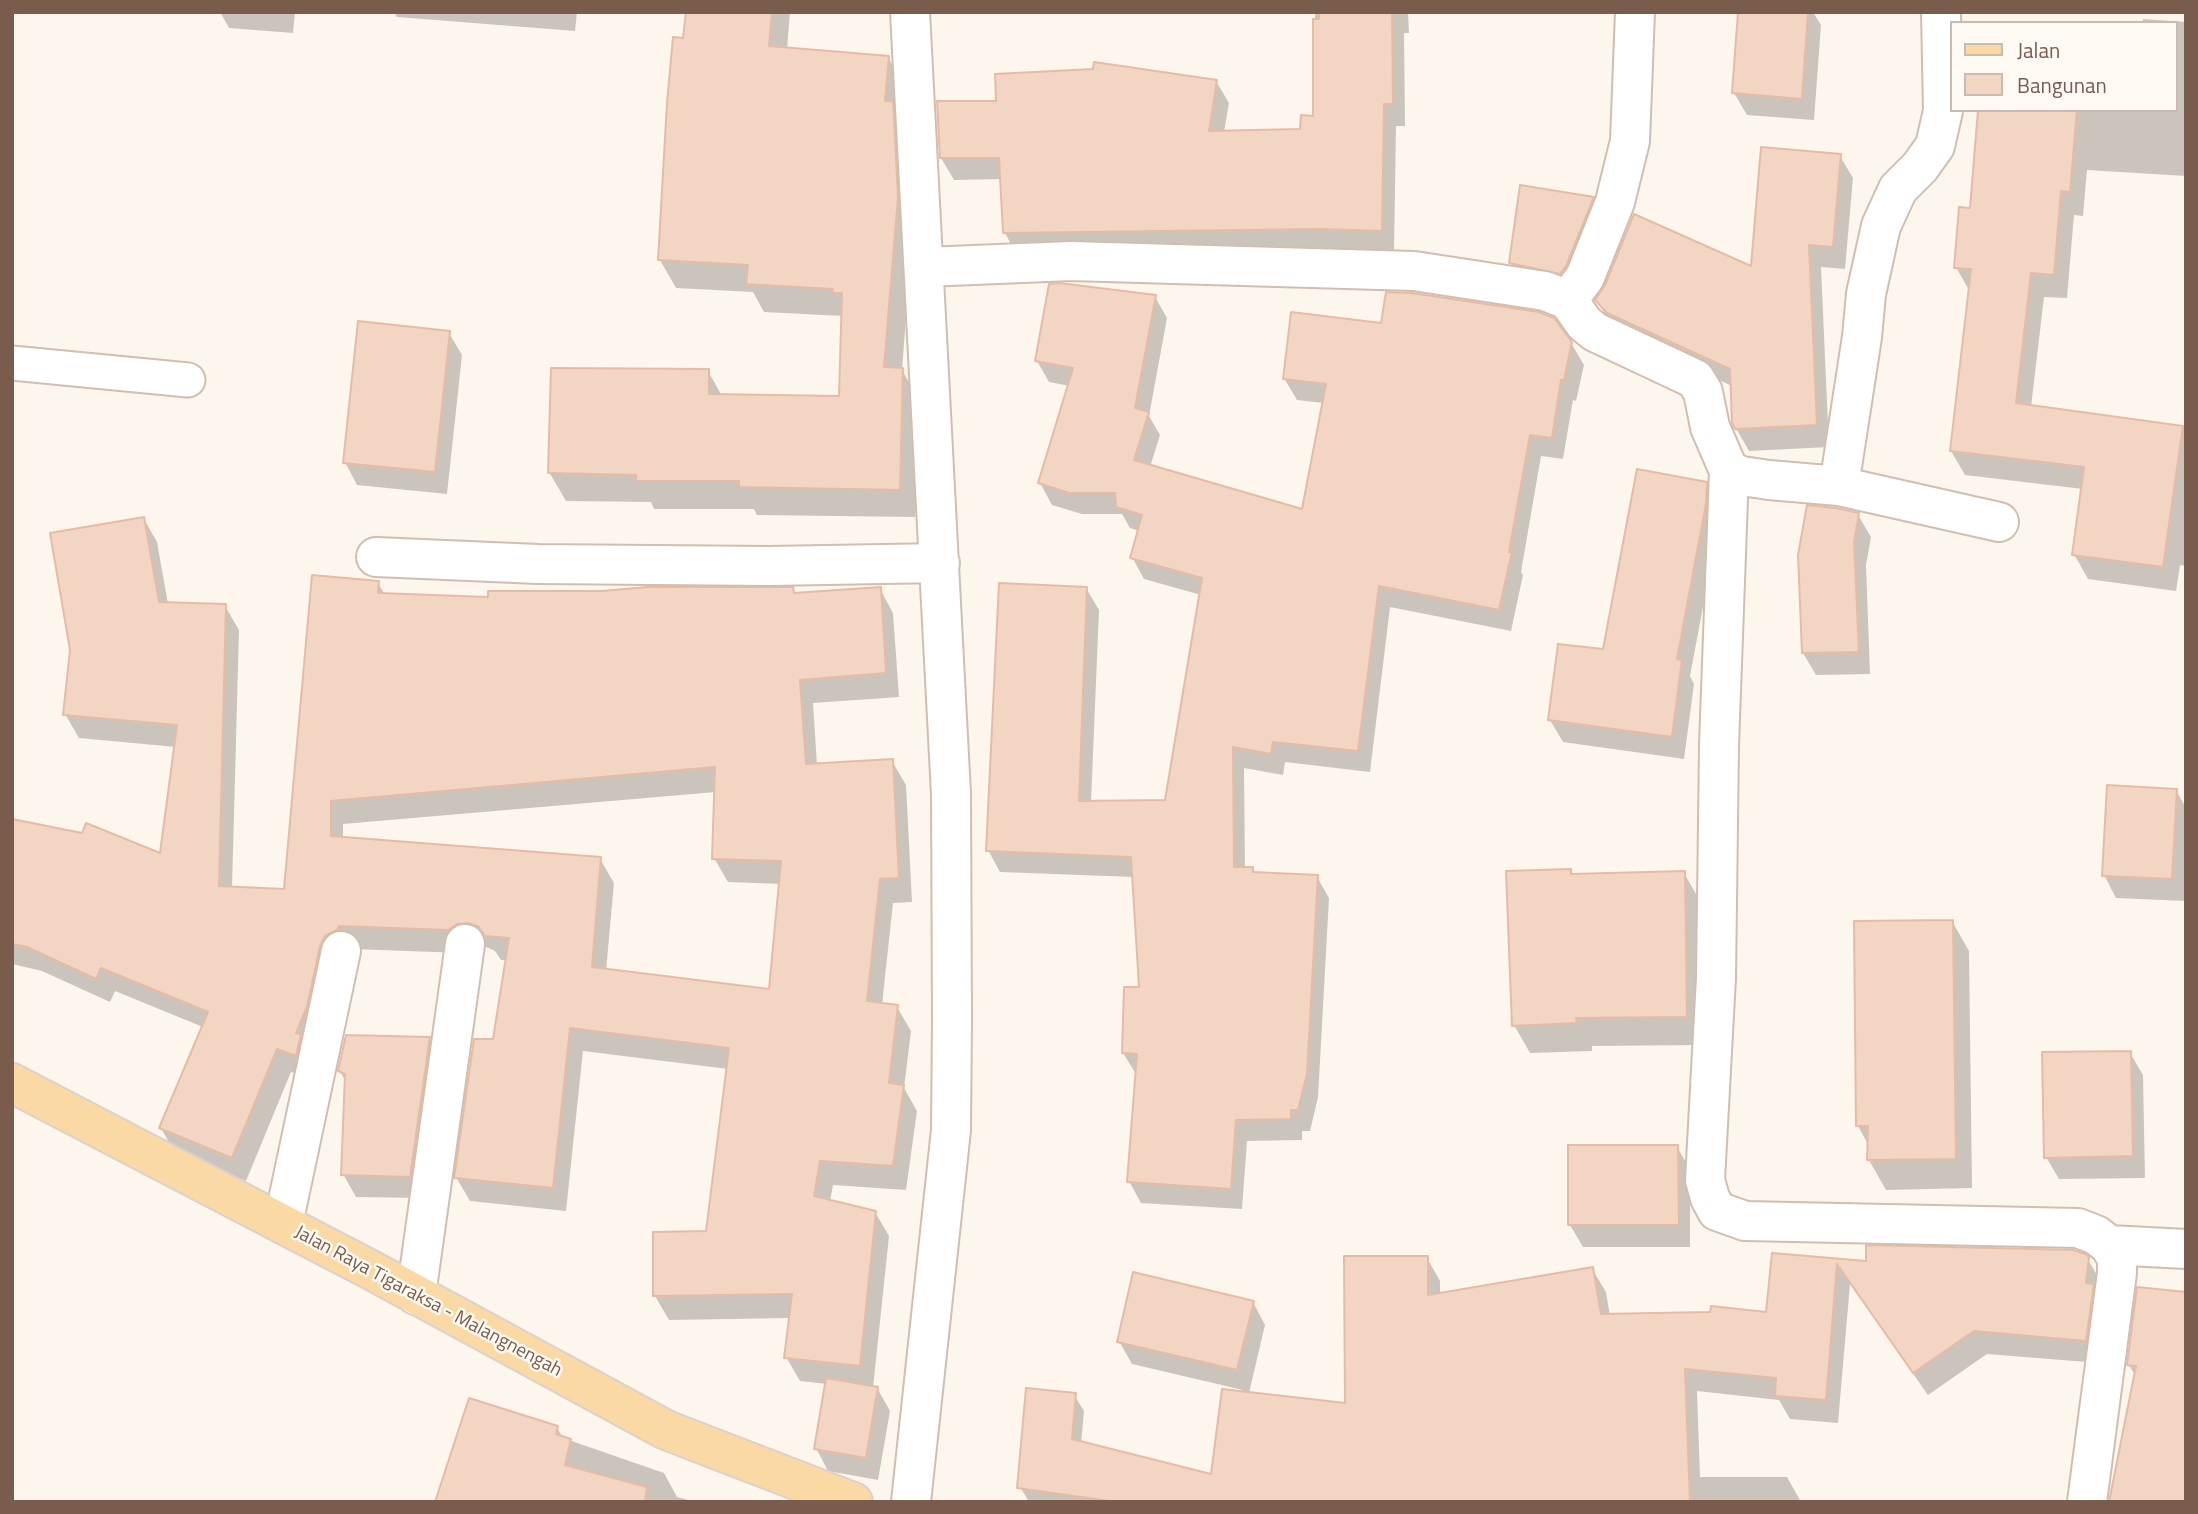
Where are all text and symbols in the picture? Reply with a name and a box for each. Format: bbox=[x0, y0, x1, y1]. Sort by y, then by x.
legend bbox=[1950, 21, 2177, 112]
text: Jalan bbox=[2017, 34, 2060, 66]
text: Bangunan bbox=[2017, 69, 2107, 101]
street label: Jalan Raya Tigaraksa - Malangnengah bbox=[290, 1222, 566, 1382]

